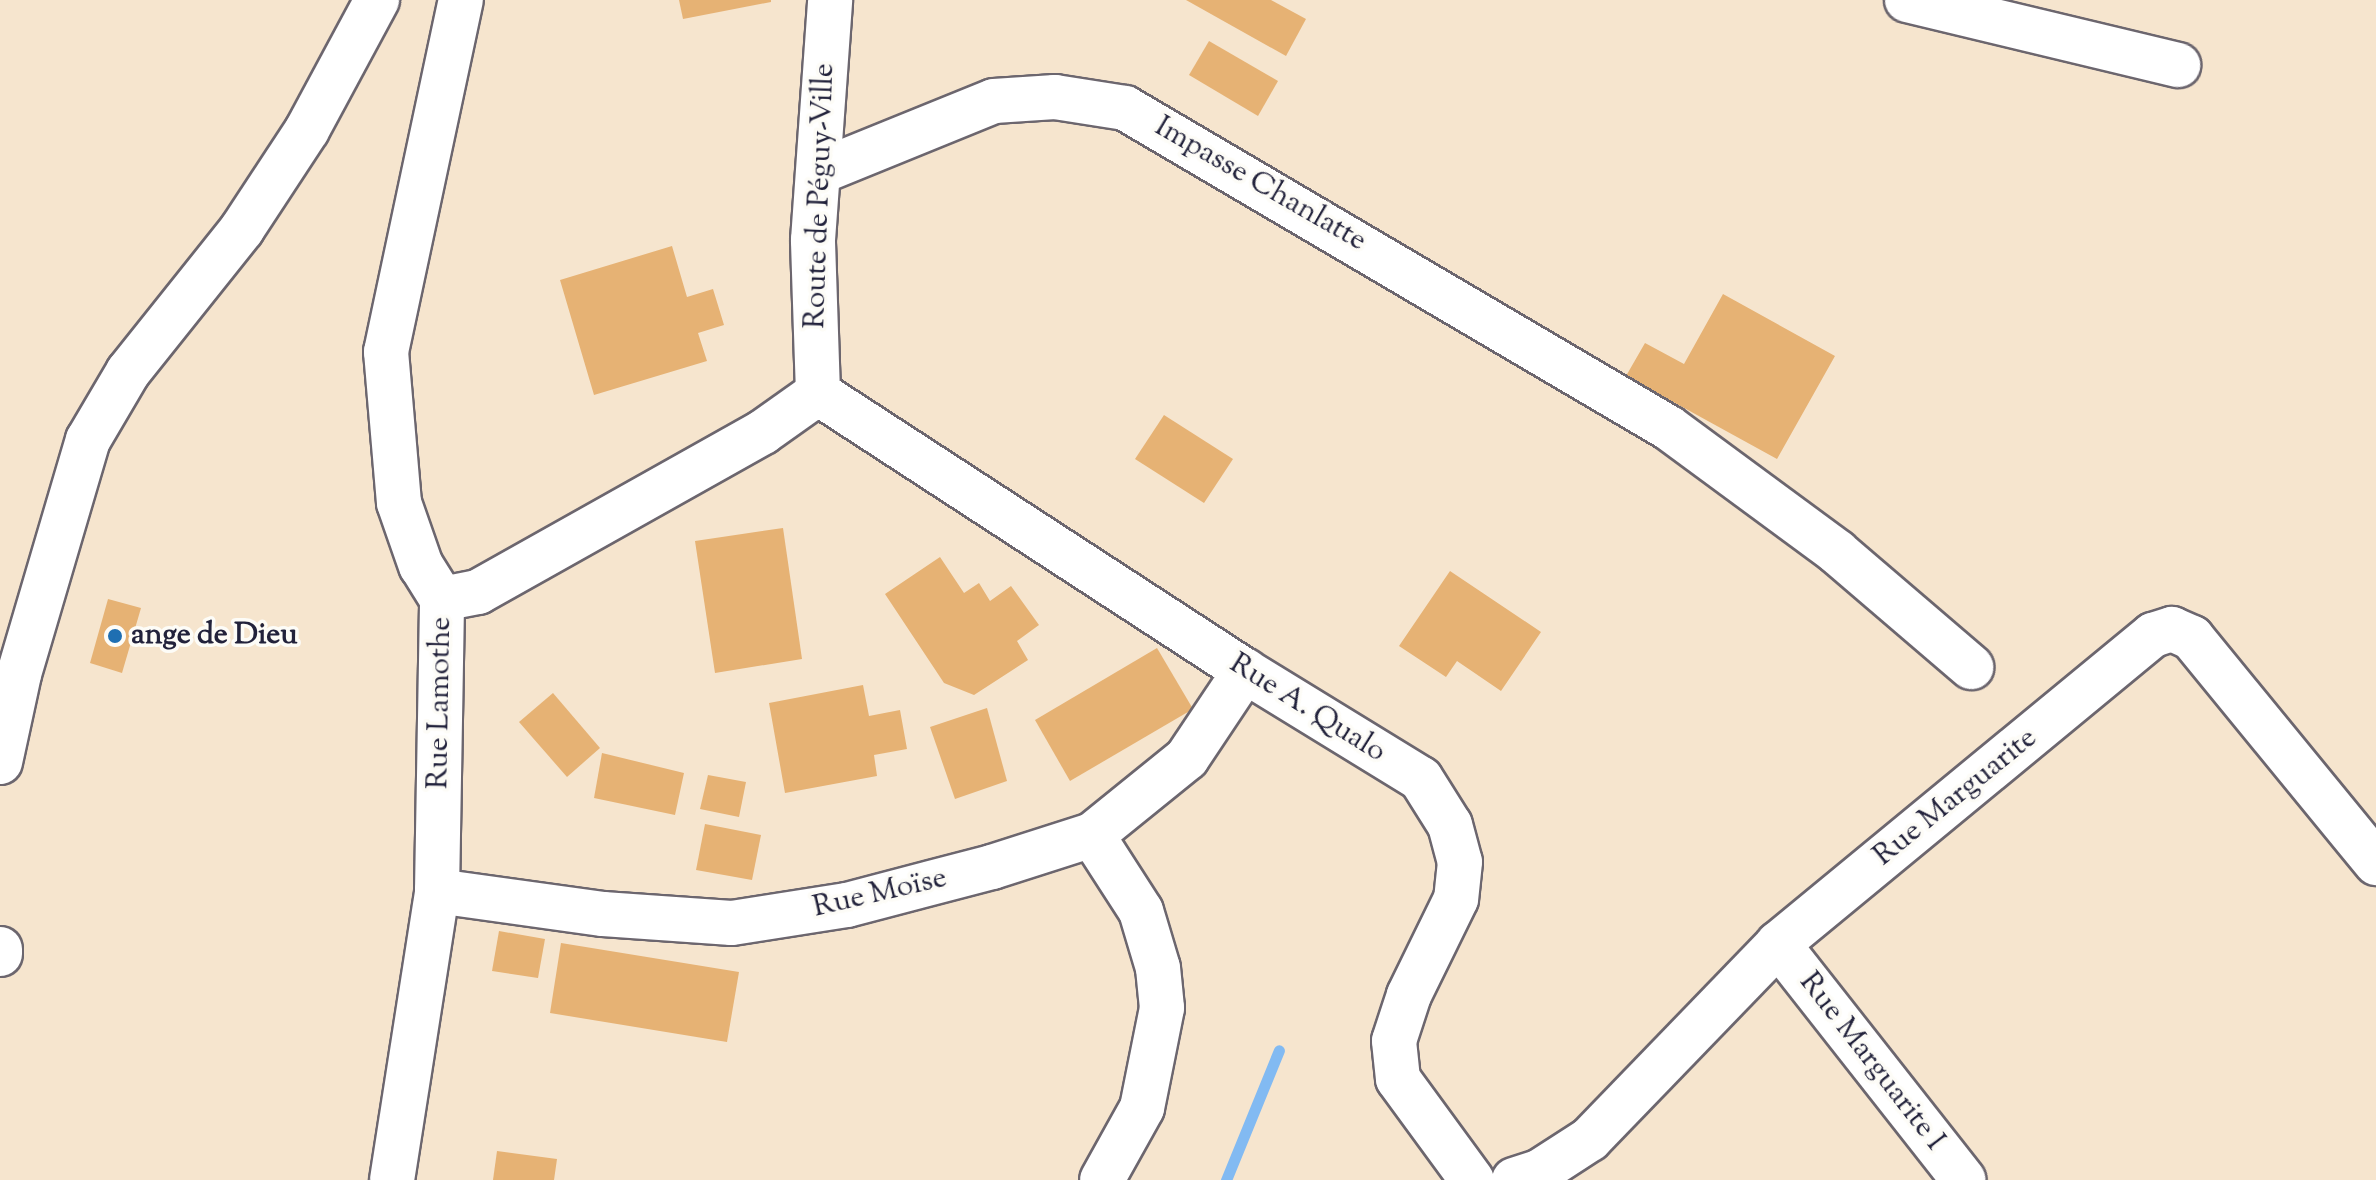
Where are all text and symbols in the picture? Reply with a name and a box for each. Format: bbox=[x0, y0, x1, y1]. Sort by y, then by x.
street label: Route de Péguy-Ville bbox=[798, 63, 844, 329]
street label: Impasse Chanlatte bbox=[1148, 110, 1372, 260]
street label: Rue Lamothe bbox=[421, 616, 461, 790]
place label: ange de Dieu bbox=[131, 618, 298, 654]
marker: ange de Dieu bbox=[106, 627, 124, 645]
street label: Rue A. Qualo bbox=[1222, 647, 1392, 771]
street label: Rue Marguarite bbox=[1867, 721, 2045, 875]
street label: Rue Moïse bbox=[810, 861, 950, 927]
street label: Rue Marguarite I bbox=[1790, 966, 1952, 1158]

